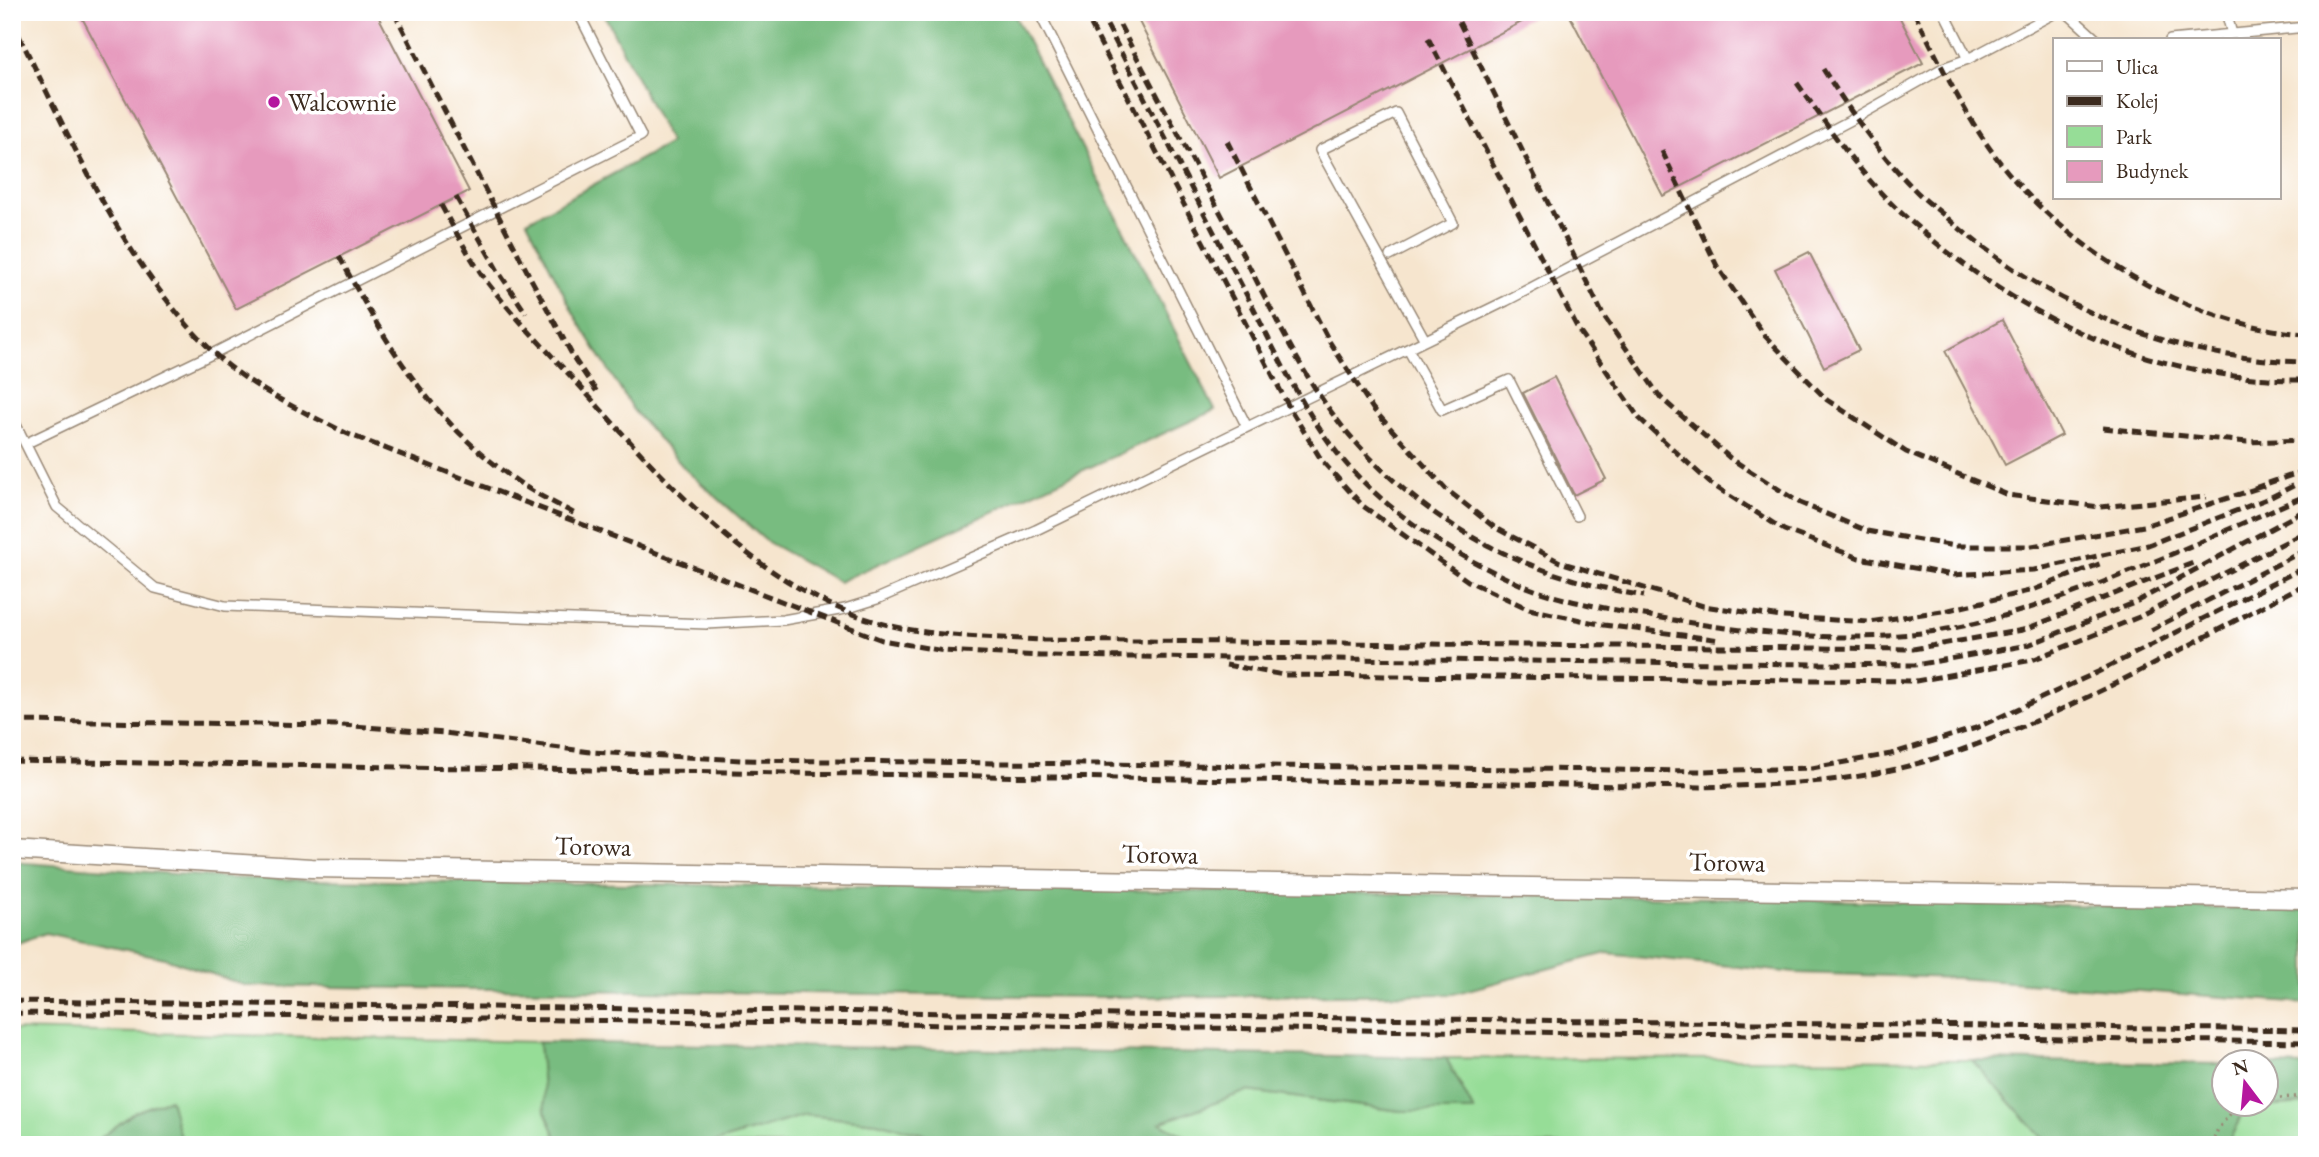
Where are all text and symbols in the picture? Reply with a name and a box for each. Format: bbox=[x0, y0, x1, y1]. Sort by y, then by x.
legend bbox=[2053, 38, 2280, 200]
text: Ulica bbox=[2116, 53, 2159, 80]
place label: Walcownie bbox=[288, 85, 396, 119]
text: Kolej bbox=[2116, 87, 2158, 114]
marker: Walcownie bbox=[266, 94, 282, 110]
text: Park bbox=[2116, 123, 2153, 150]
text: Budynek bbox=[2116, 157, 2189, 184]
street label: Torowa bbox=[554, 828, 632, 864]
street label: Torowa bbox=[1121, 836, 1199, 872]
street label: Torowa bbox=[1688, 844, 1766, 880]
north arrow bbox=[2210, 1048, 2280, 1118]
text: N bbox=[2230, 1053, 2252, 1081]

